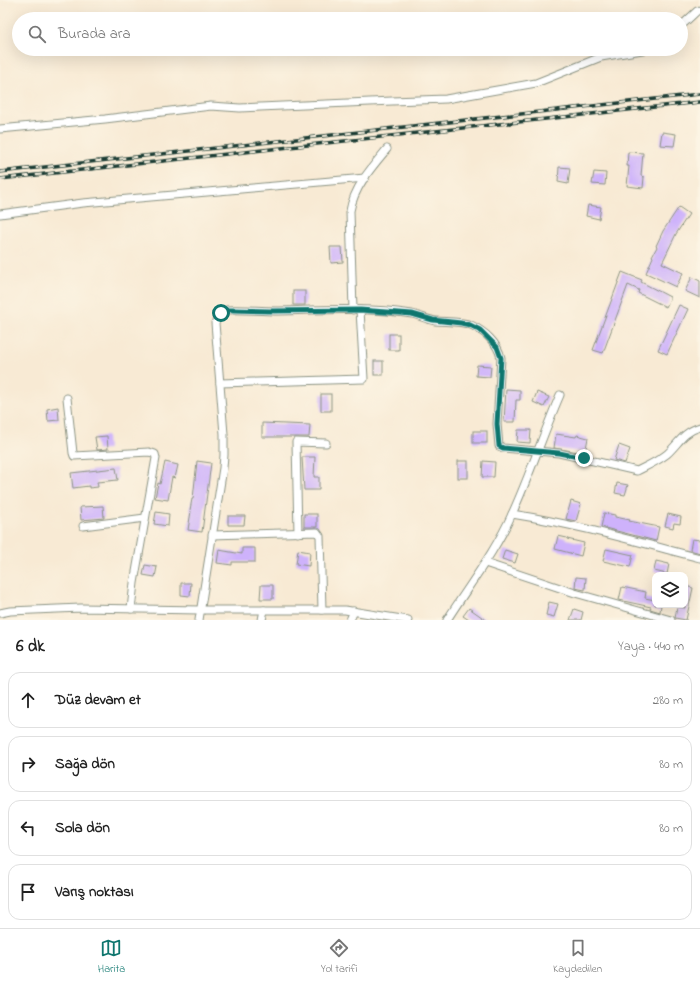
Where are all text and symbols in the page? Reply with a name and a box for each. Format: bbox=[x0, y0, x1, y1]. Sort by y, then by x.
search box bbox=[12, 12, 688, 56]
icon: search bbox=[26, 23, 48, 45]
text: Burada ara bbox=[58, 23, 131, 45]
route start bbox=[212, 304, 230, 322]
route end bbox=[575, 449, 593, 467]
map controls bbox=[652, 572, 688, 608]
button: layers bbox=[652, 572, 688, 608]
text: 6 dk bbox=[16, 634, 45, 659]
text: Yaya · 440 m bbox=[618, 637, 684, 656]
icon: ahead bbox=[17, 689, 39, 711]
text: Düz devam et bbox=[55, 689, 141, 711]
text: 280 m bbox=[653, 691, 683, 710]
icon: right bbox=[17, 753, 39, 775]
text: Sağa dön bbox=[55, 753, 115, 775]
text: 80 m bbox=[659, 755, 683, 774]
icon: left bbox=[17, 817, 39, 839]
text: Sola dön bbox=[55, 817, 110, 839]
text: 80 m bbox=[659, 819, 683, 838]
icon: arrive bbox=[17, 881, 39, 903]
text: Varış noktası bbox=[55, 881, 134, 903]
tab: Harita bbox=[98, 937, 125, 977]
tab: Yol tarifi bbox=[321, 937, 357, 977]
tab: Kaydedilen bbox=[553, 937, 602, 977]

